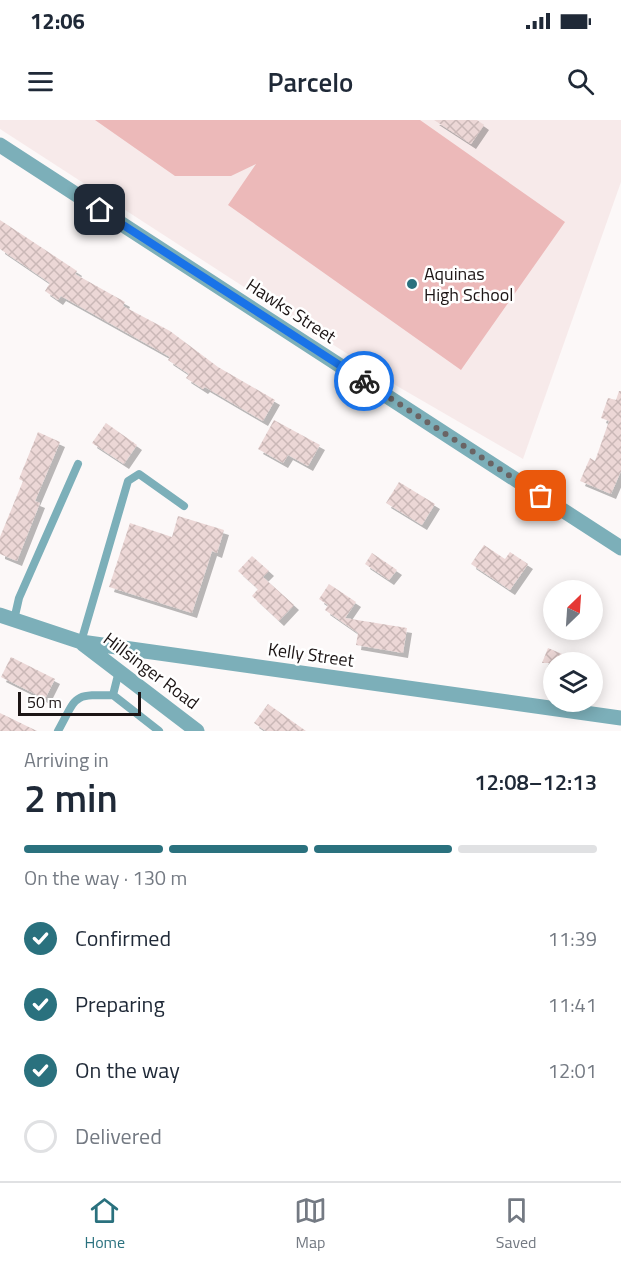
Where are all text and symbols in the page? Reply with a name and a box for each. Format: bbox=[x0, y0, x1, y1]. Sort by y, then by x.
text: 12:06 bbox=[30, 4, 85, 38]
text: Parcelo bbox=[268, 61, 353, 102]
icon: menu bbox=[24, 65, 57, 98]
icon: search bbox=[564, 65, 597, 98]
pin bbox=[74, 184, 125, 235]
icon: home bbox=[83, 193, 116, 226]
place label: Aquinas High School bbox=[424, 260, 513, 308]
street label: Hawks Street bbox=[241, 271, 342, 350]
marker: Aquinas High School bbox=[405, 277, 419, 291]
courier bbox=[334, 351, 394, 411]
icon: bike bbox=[348, 365, 381, 398]
pin bbox=[515, 470, 566, 521]
icon: bag bbox=[524, 479, 557, 512]
north arrow bbox=[543, 580, 603, 640]
map controls bbox=[543, 580, 603, 712]
street label: Hillsinger Road bbox=[98, 626, 205, 716]
street label: Kelly Street bbox=[266, 635, 356, 674]
button: layers bbox=[543, 652, 603, 712]
scale bar bbox=[18, 689, 141, 716]
text: 50 m bbox=[27, 690, 62, 714]
text: Arriving in bbox=[24, 744, 109, 775]
text: 12:08–12:13 bbox=[474, 765, 597, 799]
text: 2 min bbox=[24, 768, 118, 827]
text: On the way · 130 m bbox=[24, 862, 187, 893]
text: Confirmed bbox=[75, 921, 171, 955]
icon: check bbox=[24, 922, 57, 955]
text: 11:39 bbox=[548, 923, 597, 954]
text: Preparing bbox=[75, 987, 165, 1021]
icon: check bbox=[24, 988, 57, 1021]
text: 11:41 bbox=[548, 989, 597, 1020]
text: On the way bbox=[75, 1053, 180, 1087]
icon: check bbox=[24, 1054, 57, 1087]
text: 12:01 bbox=[548, 1055, 597, 1086]
text: Delivered bbox=[75, 1119, 162, 1153]
tab: Home bbox=[84, 1194, 125, 1254]
tab: Map bbox=[294, 1194, 327, 1254]
tab: Saved bbox=[496, 1194, 537, 1254]

